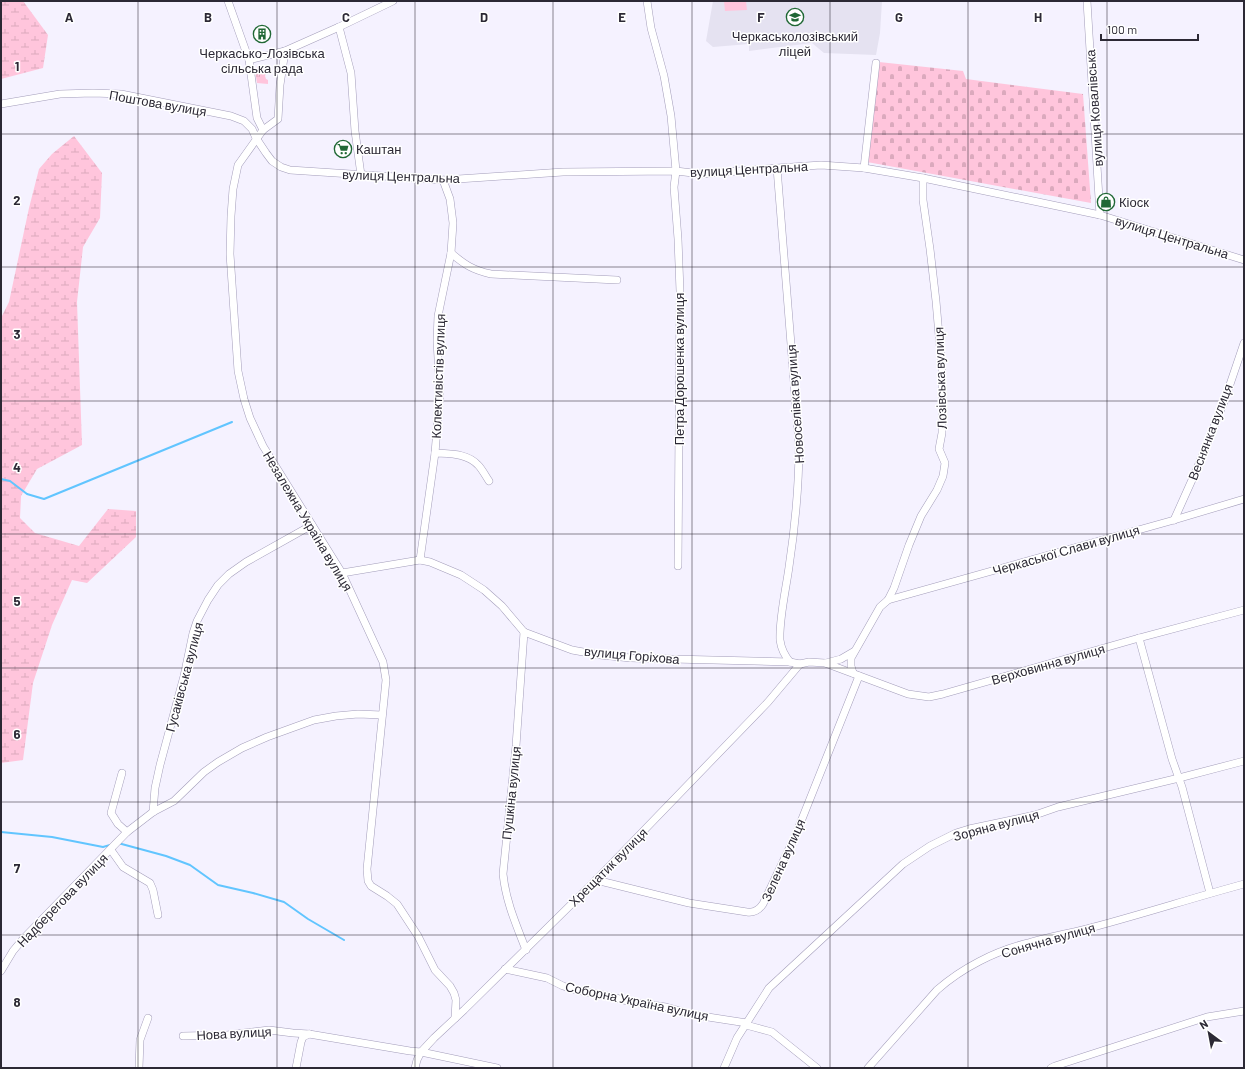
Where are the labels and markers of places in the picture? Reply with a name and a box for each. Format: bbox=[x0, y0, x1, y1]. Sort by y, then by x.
school or university icon: Черкаськолозівський ліцей bbox=[785, 7, 805, 27]
building icon: Черкасько-Лозівська сільська рада bbox=[252, 24, 272, 44]
place label: Черкаськолозівський ліцей bbox=[732, 28, 858, 59]
place label: Черкасько-Лозівська сільська рада bbox=[199, 45, 326, 76]
supermarket icon: Каштан bbox=[333, 139, 353, 159]
place label: Каштан bbox=[356, 141, 401, 157]
shop icon: Кіоск bbox=[1096, 192, 1116, 212]
place label: Кіоск bbox=[1119, 194, 1149, 210]

